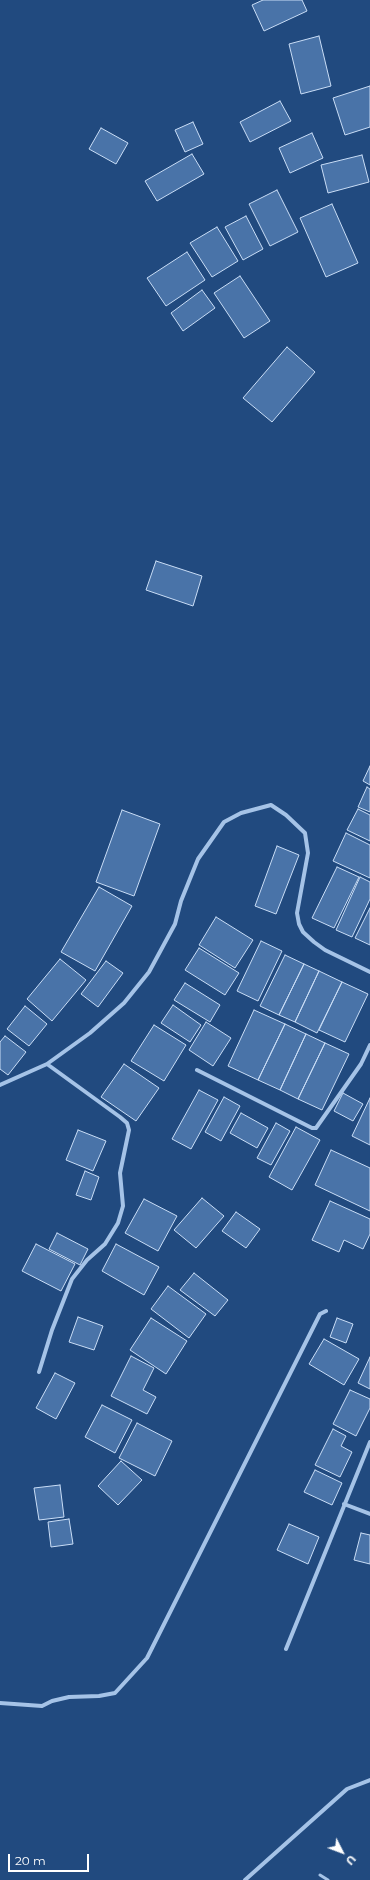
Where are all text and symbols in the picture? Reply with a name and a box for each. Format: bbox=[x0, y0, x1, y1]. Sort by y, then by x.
north arrow bbox=[322, 1832, 362, 1872]
scale bar bbox=[10, 1846, 91, 1872]
text: U bbox=[343, 1852, 359, 1868]
text: 20 m bbox=[15, 1853, 46, 1868]

